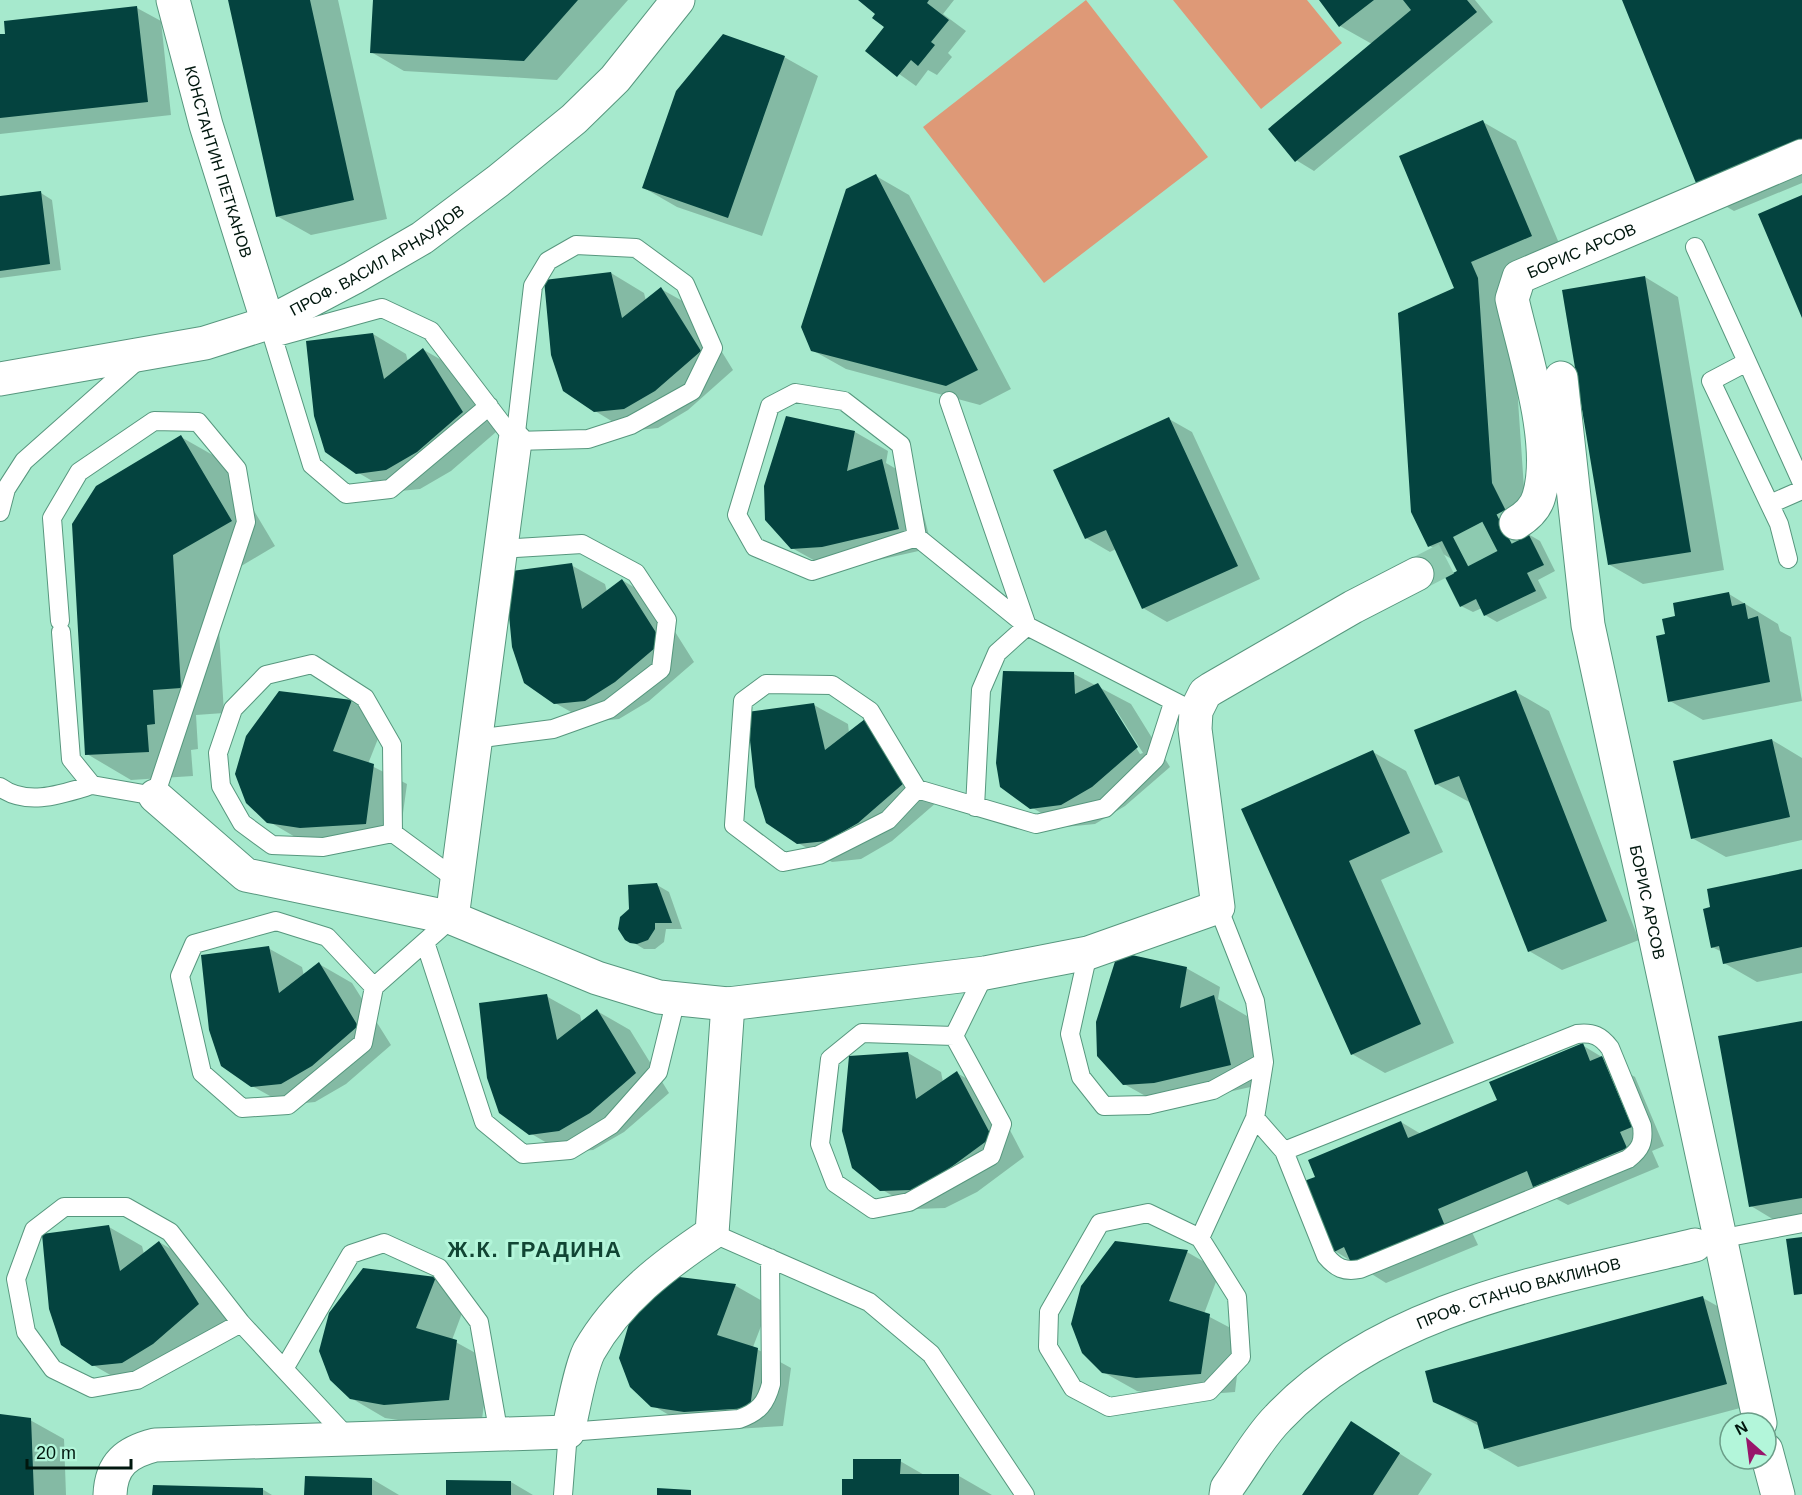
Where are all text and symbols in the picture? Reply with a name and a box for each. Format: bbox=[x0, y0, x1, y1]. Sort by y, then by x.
street label: КОНСТАНТИН ПЕТКАНОВ bbox=[182, 64, 256, 260]
street label: ПРОФ. ВАСИЛ АРНАУДОВ bbox=[287, 201, 467, 318]
street label: БОРИС АРСОВ bbox=[1524, 220, 1638, 281]
street label: БОРИС АРСОВ bbox=[1627, 843, 1668, 961]
district label: Ж.К. ГРАДИНА bbox=[447, 1237, 622, 1262]
street label: ПРОФ. СТАНЧО ВАКЛИНОВ bbox=[1414, 1254, 1622, 1332]
north arrow bbox=[1718, 1411, 1778, 1471]
text: N bbox=[1732, 1418, 1750, 1438]
scale bar bbox=[27, 1432, 130, 1470]
text: 20 m bbox=[36, 1443, 76, 1463]

